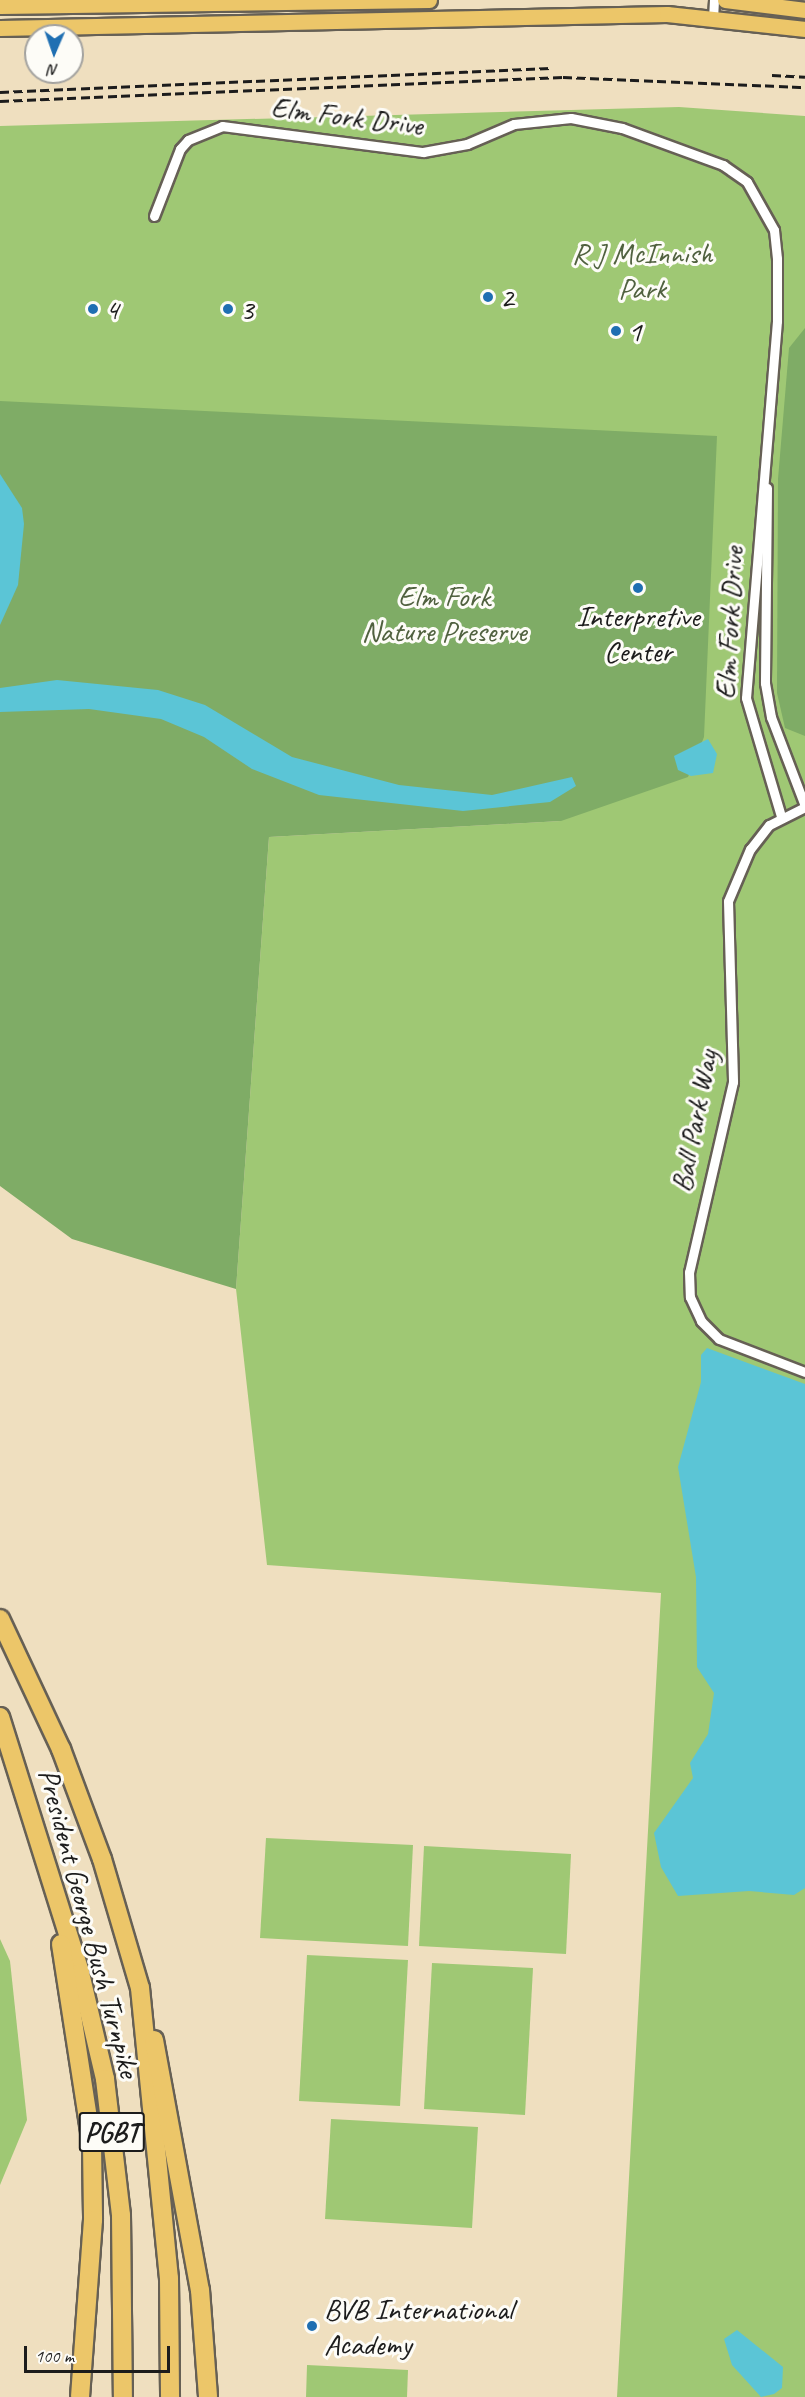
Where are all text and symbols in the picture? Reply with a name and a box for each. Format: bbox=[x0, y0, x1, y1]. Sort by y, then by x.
north arrow bbox=[24, 24, 84, 84]
text: N bbox=[48, 60, 59, 80]
street label: Elm Fork Drive bbox=[269, 89, 425, 143]
park label: R J McInnish Park bbox=[572, 235, 712, 306]
place label: 2 bbox=[500, 279, 513, 315]
marker: 2 bbox=[481, 290, 495, 304]
place label: 4 bbox=[105, 291, 118, 327]
place label: 3 bbox=[240, 291, 253, 327]
marker: 4 bbox=[86, 302, 100, 316]
marker: 3 bbox=[221, 302, 235, 316]
place label: 1 bbox=[628, 313, 641, 349]
marker: 1 bbox=[609, 324, 623, 338]
street label: Elm Fork Drive bbox=[707, 546, 751, 700]
park label: Elm Fork Nature Preserve bbox=[362, 578, 526, 648]
marker: Interpretive Center bbox=[631, 581, 645, 595]
place label: Interpretive Center bbox=[577, 598, 699, 668]
street label: Ball Park Way bbox=[662, 1046, 726, 1196]
street label: President George Bush Turnpike bbox=[30, 1765, 148, 2081]
road number: PGBT bbox=[78, 2107, 146, 2157]
place label: BVB International Academy bbox=[324, 2291, 513, 2362]
marker: BVB International Academy bbox=[305, 2319, 319, 2333]
scale bar bbox=[27, 2334, 172, 2372]
text: 100 m bbox=[35, 2345, 74, 2367]

